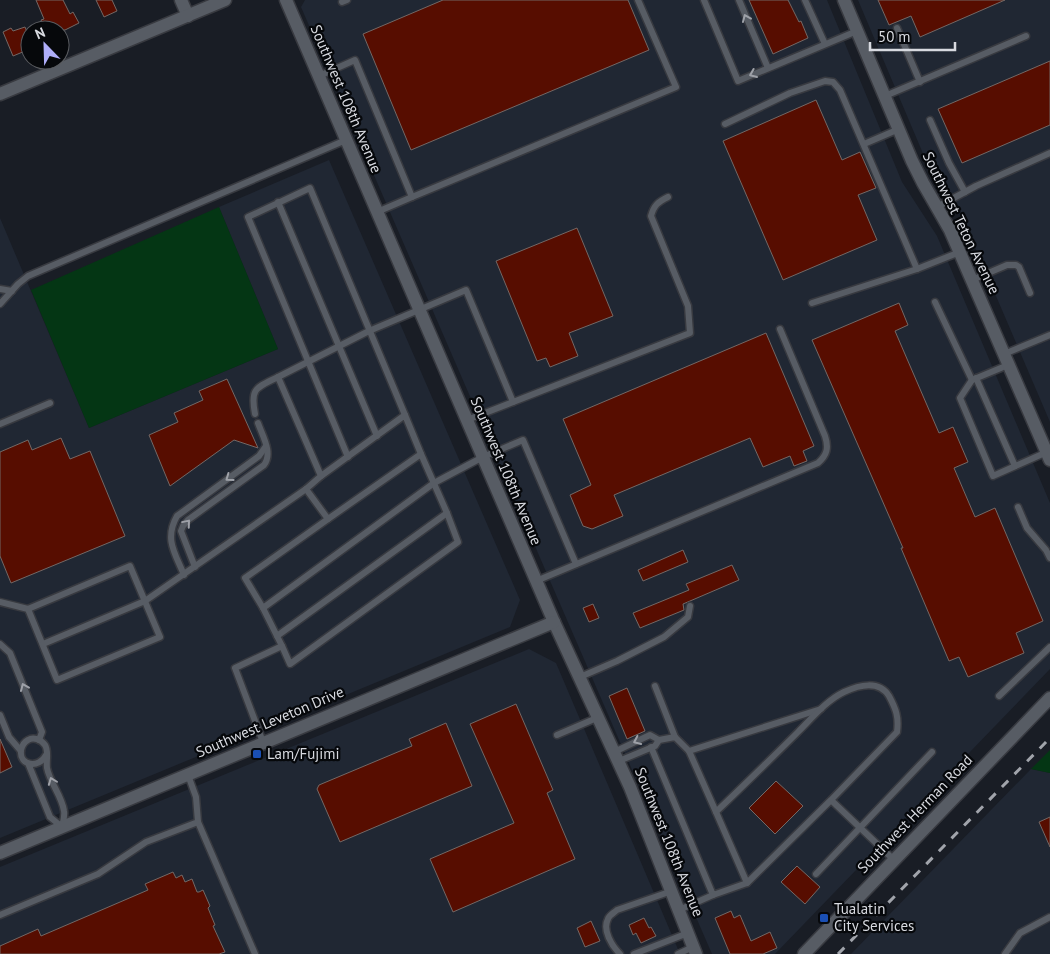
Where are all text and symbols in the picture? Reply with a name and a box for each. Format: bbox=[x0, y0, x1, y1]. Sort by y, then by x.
one-way arrow bbox=[742, 14, 753, 23]
north arrow bbox=[20, 20, 70, 70]
scale bar bbox=[870, 20, 955, 52]
street label: Southwest 108th Avenue bbox=[307, 22, 386, 176]
text: N bbox=[32, 23, 48, 43]
text: 50 m bbox=[878, 27, 911, 46]
one-way arrow bbox=[749, 68, 758, 79]
street label: Southwest Teton Avenue bbox=[919, 148, 1004, 297]
street label: Southwest 108th Avenue bbox=[467, 394, 546, 548]
one-way arrow bbox=[225, 472, 235, 481]
one-way arrow bbox=[181, 519, 190, 528]
street label: Southwest Leveton Drive bbox=[193, 682, 347, 761]
one-way arrow bbox=[20, 683, 31, 692]
one-way arrow bbox=[633, 735, 642, 746]
place label: Lam/Fujimi bbox=[267, 744, 339, 763]
marker: Lam/Fujimi bbox=[251, 748, 263, 760]
street label: Southwest Herman Road bbox=[853, 750, 976, 877]
street label: Southwest 108th Avenue bbox=[631, 764, 708, 919]
one-way arrow bbox=[48, 777, 58, 786]
place label: Tualatin City Services bbox=[834, 899, 914, 935]
marker: Tualatin City Services bbox=[818, 912, 830, 924]

